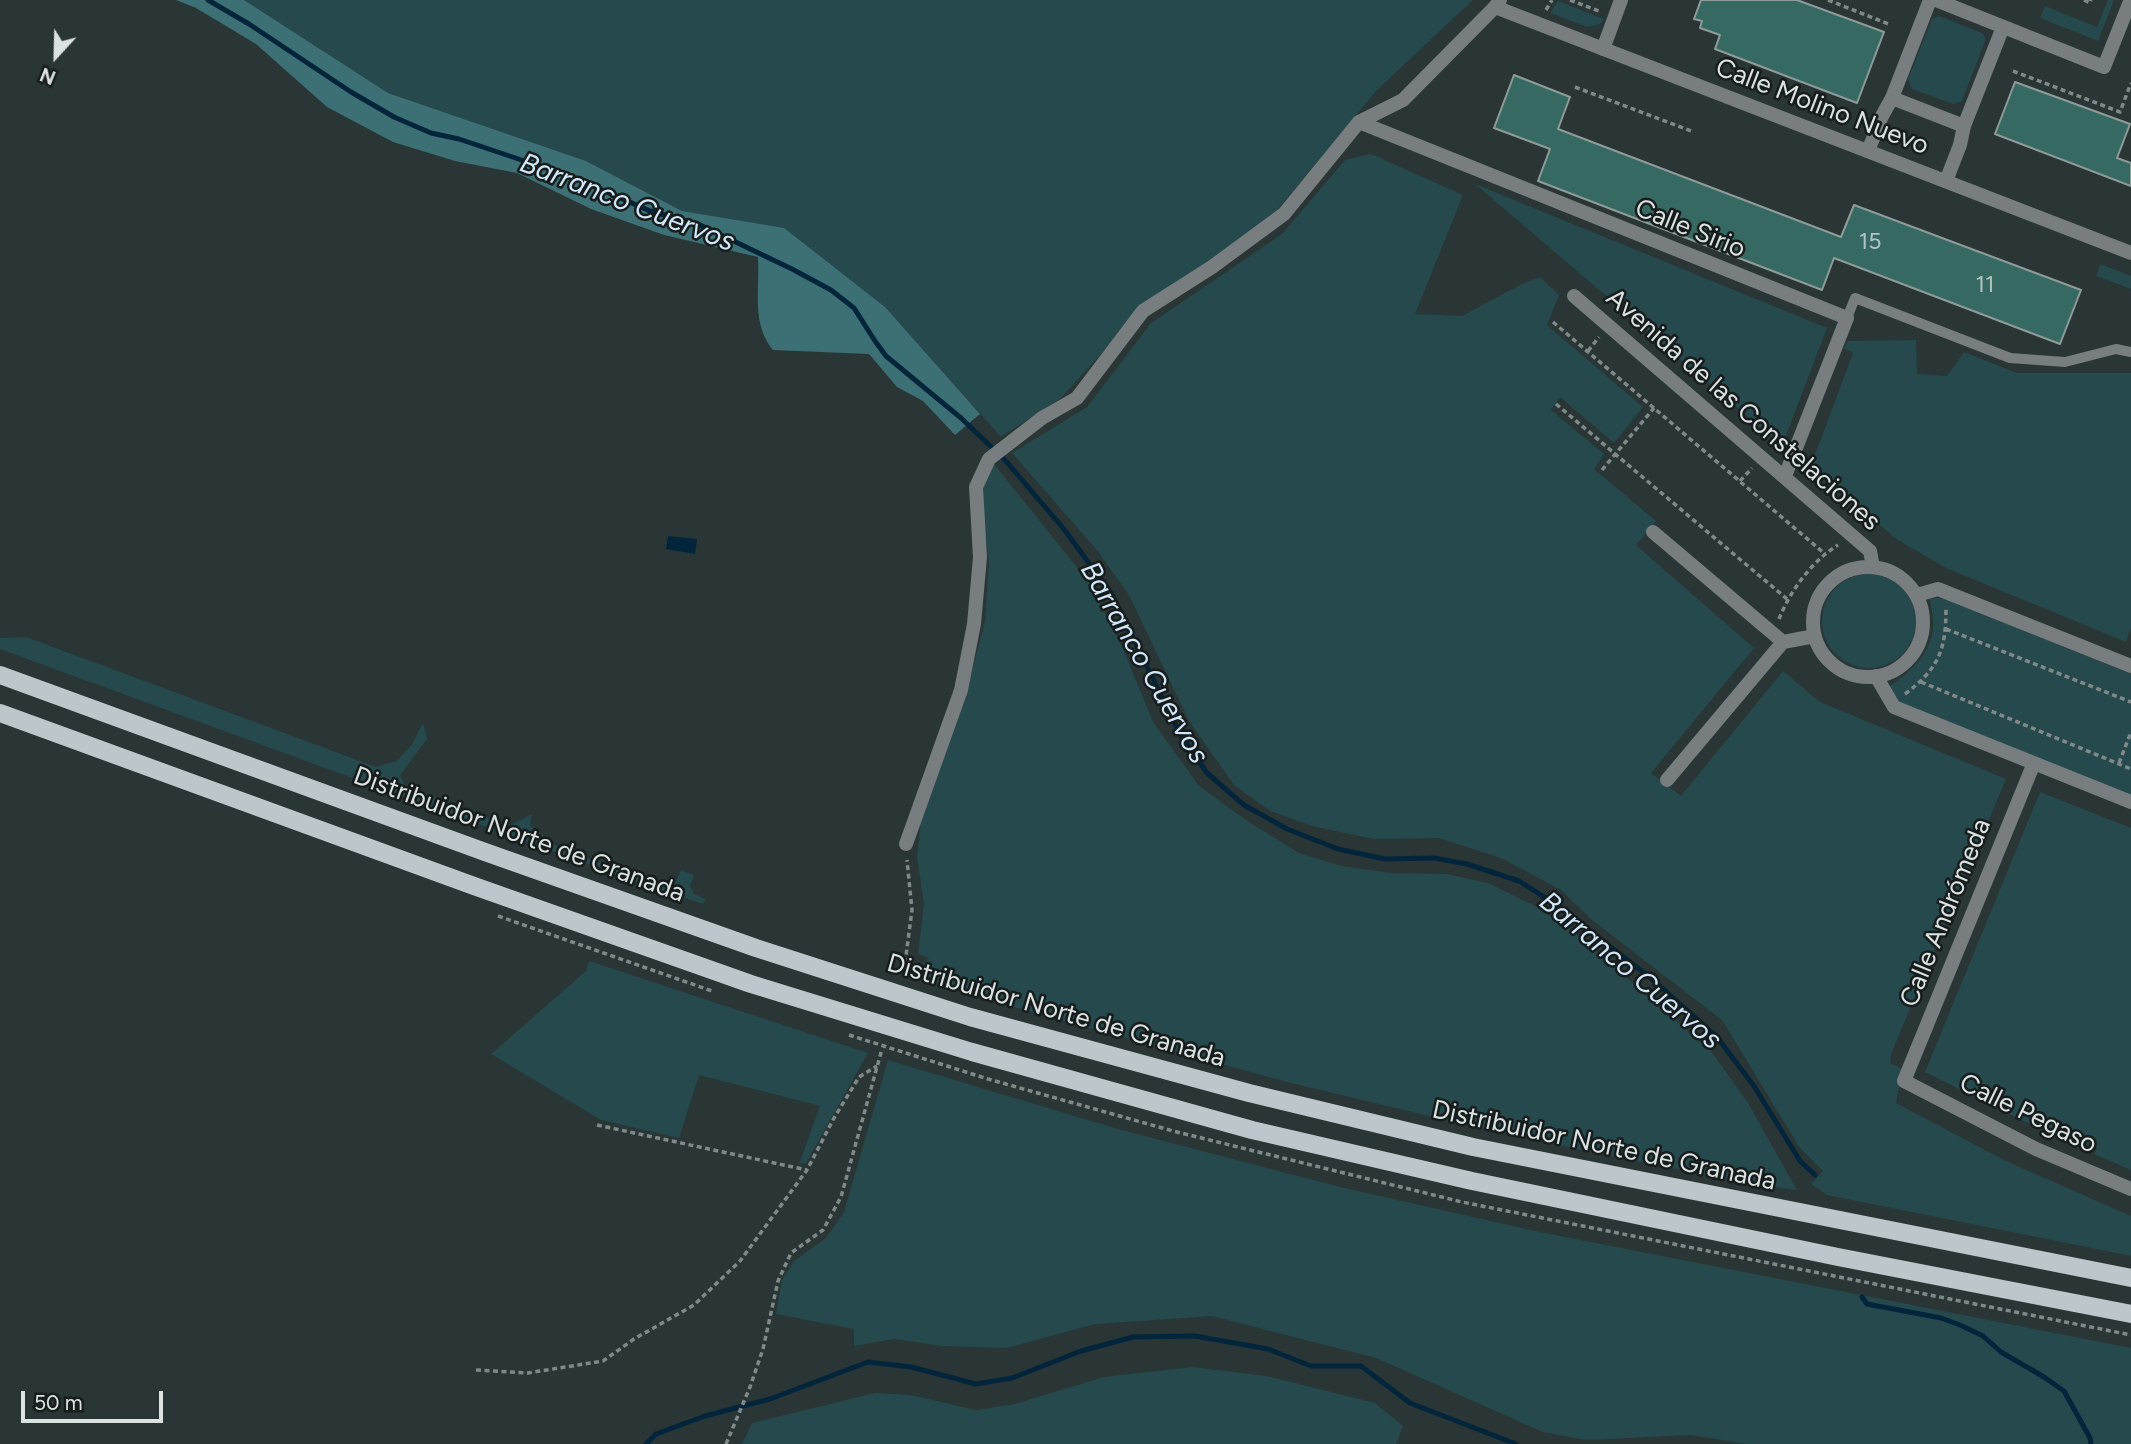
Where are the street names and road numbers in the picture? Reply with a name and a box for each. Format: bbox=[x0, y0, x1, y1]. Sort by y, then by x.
street label: Calle Molino Nuevo bbox=[1711, 52, 1933, 162]
street label: Calle Sirio bbox=[1630, 193, 1750, 265]
street label: Avenida de las Constelaciones bbox=[1600, 282, 1886, 538]
street label: Distribuidor Norte de Granada bbox=[349, 760, 689, 910]
street label: Calle Andrómeda bbox=[1894, 814, 1998, 1012]
street label: Distribuidor Norte de Granada bbox=[883, 948, 1229, 1074]
street label: Calle Pegaso bbox=[1954, 1067, 2102, 1161]
street label: Distribuidor Norte de Granada bbox=[1429, 1094, 1779, 1198]

